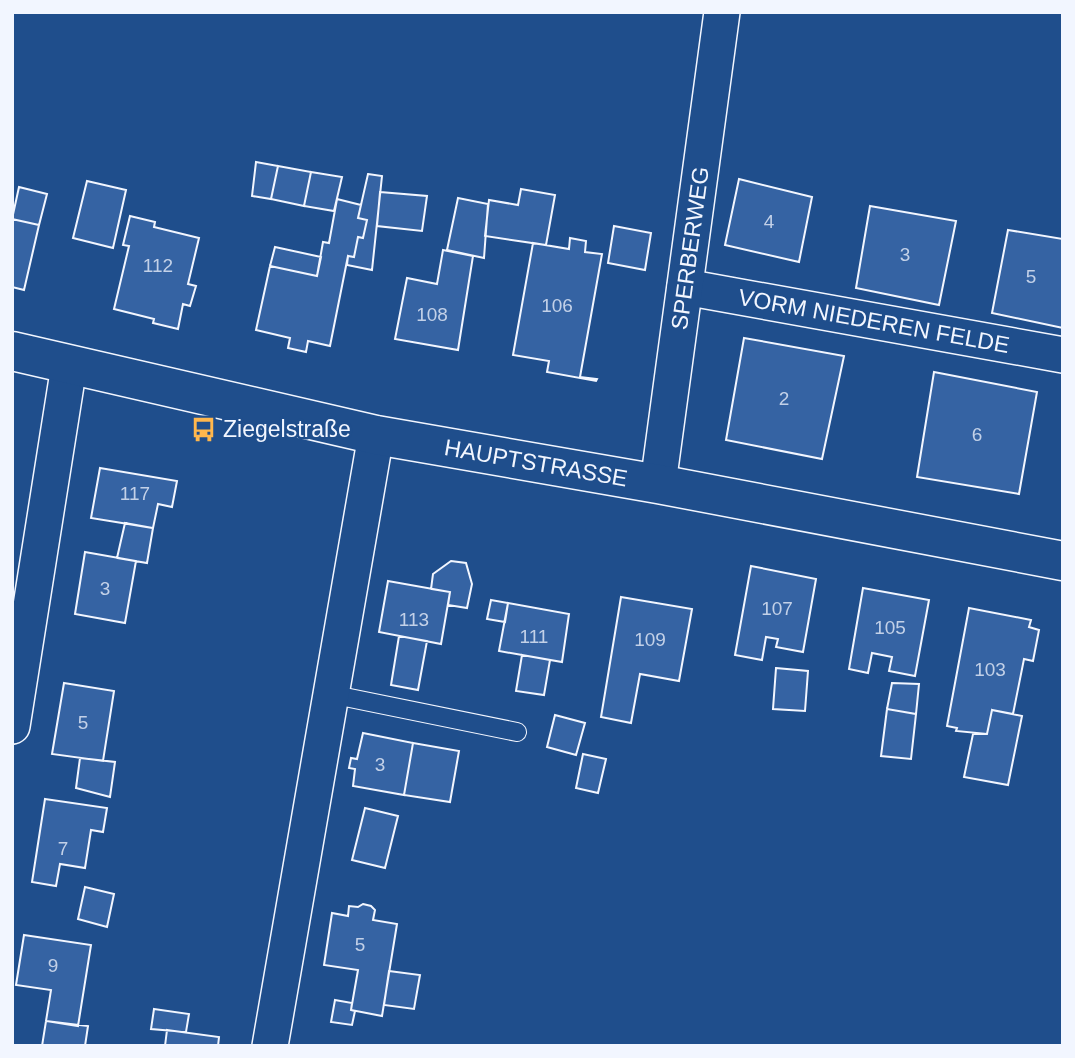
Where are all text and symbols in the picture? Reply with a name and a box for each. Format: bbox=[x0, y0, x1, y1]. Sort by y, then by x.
street label: SPERBERWEG bbox=[666, 165, 714, 331]
house number: 4 bbox=[764, 211, 775, 232]
house number: 3 bbox=[900, 244, 910, 265]
house number: 112 bbox=[143, 255, 173, 276]
house number: 5 bbox=[1026, 266, 1036, 287]
street label: VORM NIEDEREN FELDE bbox=[736, 284, 1012, 358]
house number: 106 bbox=[541, 295, 573, 316]
house number: 108 bbox=[416, 304, 448, 325]
house number: 2 bbox=[779, 388, 789, 409]
bus stop icon: Ziegelstraße bbox=[189, 415, 217, 443]
place label: Ziegelstraße bbox=[223, 416, 351, 442]
house number: 6 bbox=[972, 424, 982, 445]
street label: HAUPTSTRASSE bbox=[442, 434, 630, 491]
house number: 117 bbox=[120, 483, 150, 504]
house number: 3 bbox=[100, 578, 110, 599]
house number: 107 bbox=[761, 598, 793, 619]
house number: 113 bbox=[399, 609, 429, 630]
house number: 105 bbox=[874, 617, 906, 638]
house number: 111 bbox=[520, 626, 548, 647]
house number: 109 bbox=[634, 629, 666, 650]
house number: 103 bbox=[974, 659, 1006, 680]
house number: 5 bbox=[78, 712, 88, 733]
house number: 3 bbox=[375, 754, 385, 775]
house number: 7 bbox=[58, 838, 68, 859]
house number: 5 bbox=[355, 934, 365, 955]
house number: 9 bbox=[48, 955, 58, 976]

